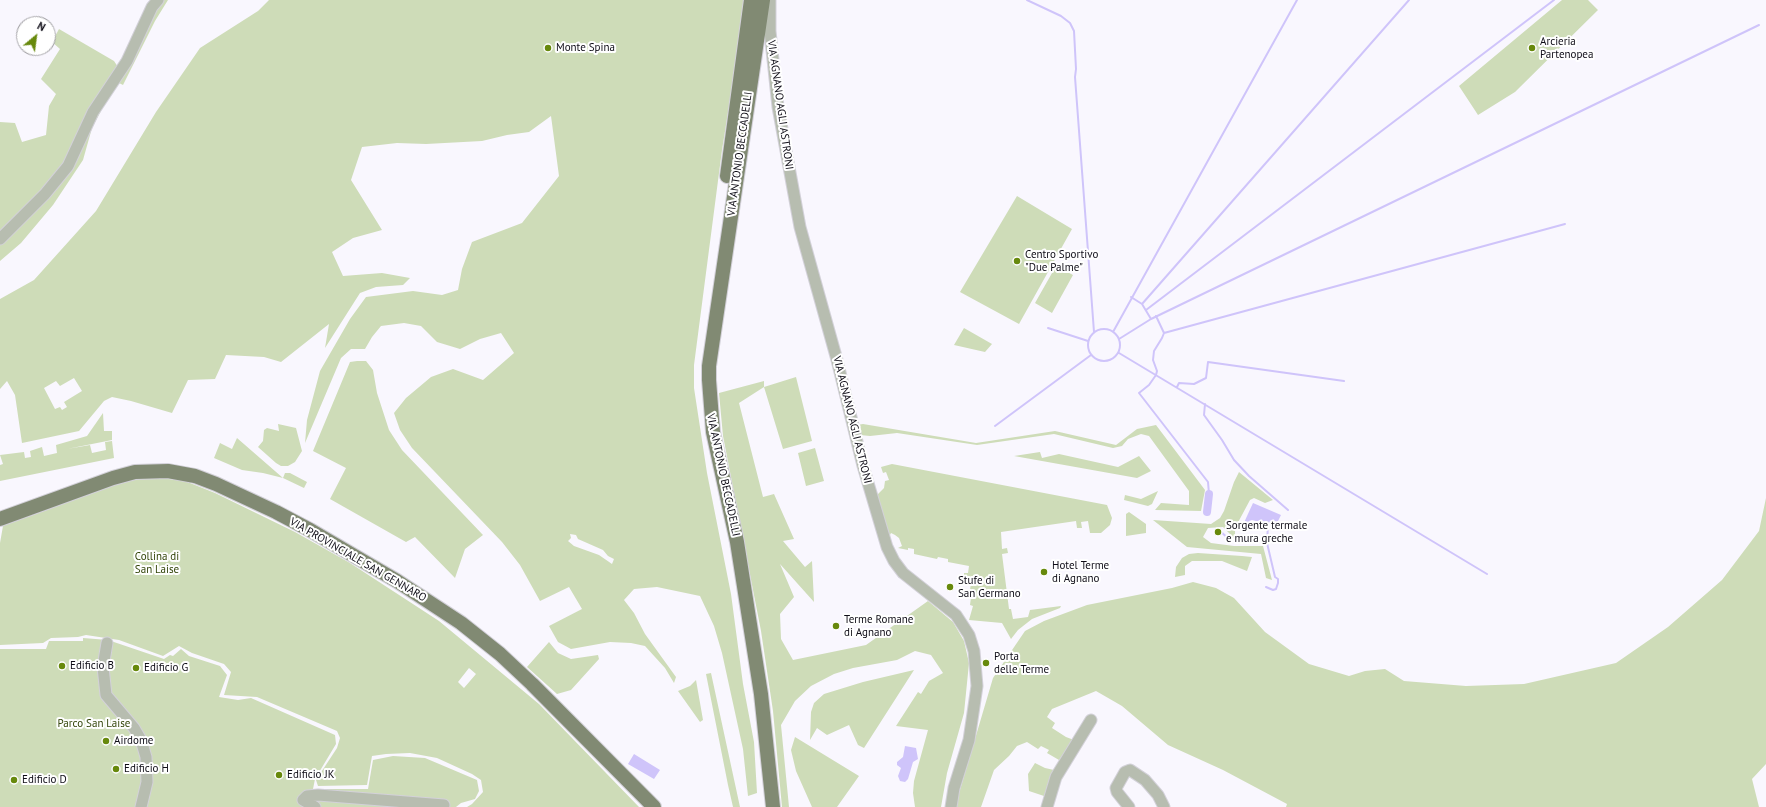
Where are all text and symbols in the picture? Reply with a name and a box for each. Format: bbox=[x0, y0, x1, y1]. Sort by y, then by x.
north arrow bbox=[16, 16, 56, 56]
text: N bbox=[35, 18, 48, 34]
place label: Arcieria Partenopea bbox=[1540, 35, 1593, 61]
street label: VIA AGNANO AGLI ASTRONI bbox=[764, 39, 796, 171]
place label: Monte Spina bbox=[556, 41, 615, 55]
marker: Monte Spina bbox=[543, 43, 553, 53]
marker: Arcieria Partenopea bbox=[1527, 43, 1537, 53]
street label: VIA ANTONIO BECCADELLI bbox=[725, 91, 755, 217]
place label: Centro Sportivo "Due Palme" bbox=[1025, 248, 1098, 274]
marker: Centro Sportivo "Due Palme" bbox=[1012, 256, 1022, 266]
street label: VIA AGNANO AGLI ASTRONI bbox=[830, 355, 874, 485]
street label: VIA ANTONIO BECCADELLI bbox=[704, 412, 742, 538]
street label: VIA PROVINCIALE SAN GENNARO bbox=[287, 515, 429, 605]
place label: Sorgente termale e mura greche bbox=[1226, 519, 1307, 545]
marker: Sorgente termale e mura greche bbox=[1213, 527, 1223, 537]
park label: Collina di San Laise bbox=[135, 550, 179, 576]
place label: Hotel Terme di Agnano bbox=[1052, 559, 1109, 585]
marker: Hotel Terme di Agnano bbox=[1039, 567, 1049, 577]
place label: Stufe di San Germano bbox=[958, 574, 1021, 600]
marker: Stufe di San Germano bbox=[945, 582, 955, 592]
place label: Terme Romane di Agnano bbox=[844, 613, 913, 639]
marker: Terme Romane di Agnano bbox=[831, 621, 841, 631]
place label: Porta delle Terme bbox=[994, 650, 1049, 676]
marker: Porta delle Terme bbox=[981, 658, 991, 668]
place label: Edificio B bbox=[70, 659, 114, 673]
marker: Edificio B bbox=[57, 661, 67, 671]
place label: Edificio G bbox=[144, 661, 188, 675]
marker: Edificio G bbox=[131, 663, 141, 673]
park label: Parco San Laise bbox=[58, 717, 130, 731]
place label: Airdome bbox=[114, 734, 153, 748]
marker: Airdome bbox=[101, 736, 111, 746]
place label: Edificio H bbox=[124, 762, 169, 776]
marker: Edificio H bbox=[111, 764, 121, 774]
place label: Edificio JK bbox=[287, 768, 334, 782]
marker: Edificio JK bbox=[274, 770, 284, 780]
place label: Edificio D bbox=[22, 773, 67, 787]
marker: Edificio D bbox=[9, 775, 19, 785]

